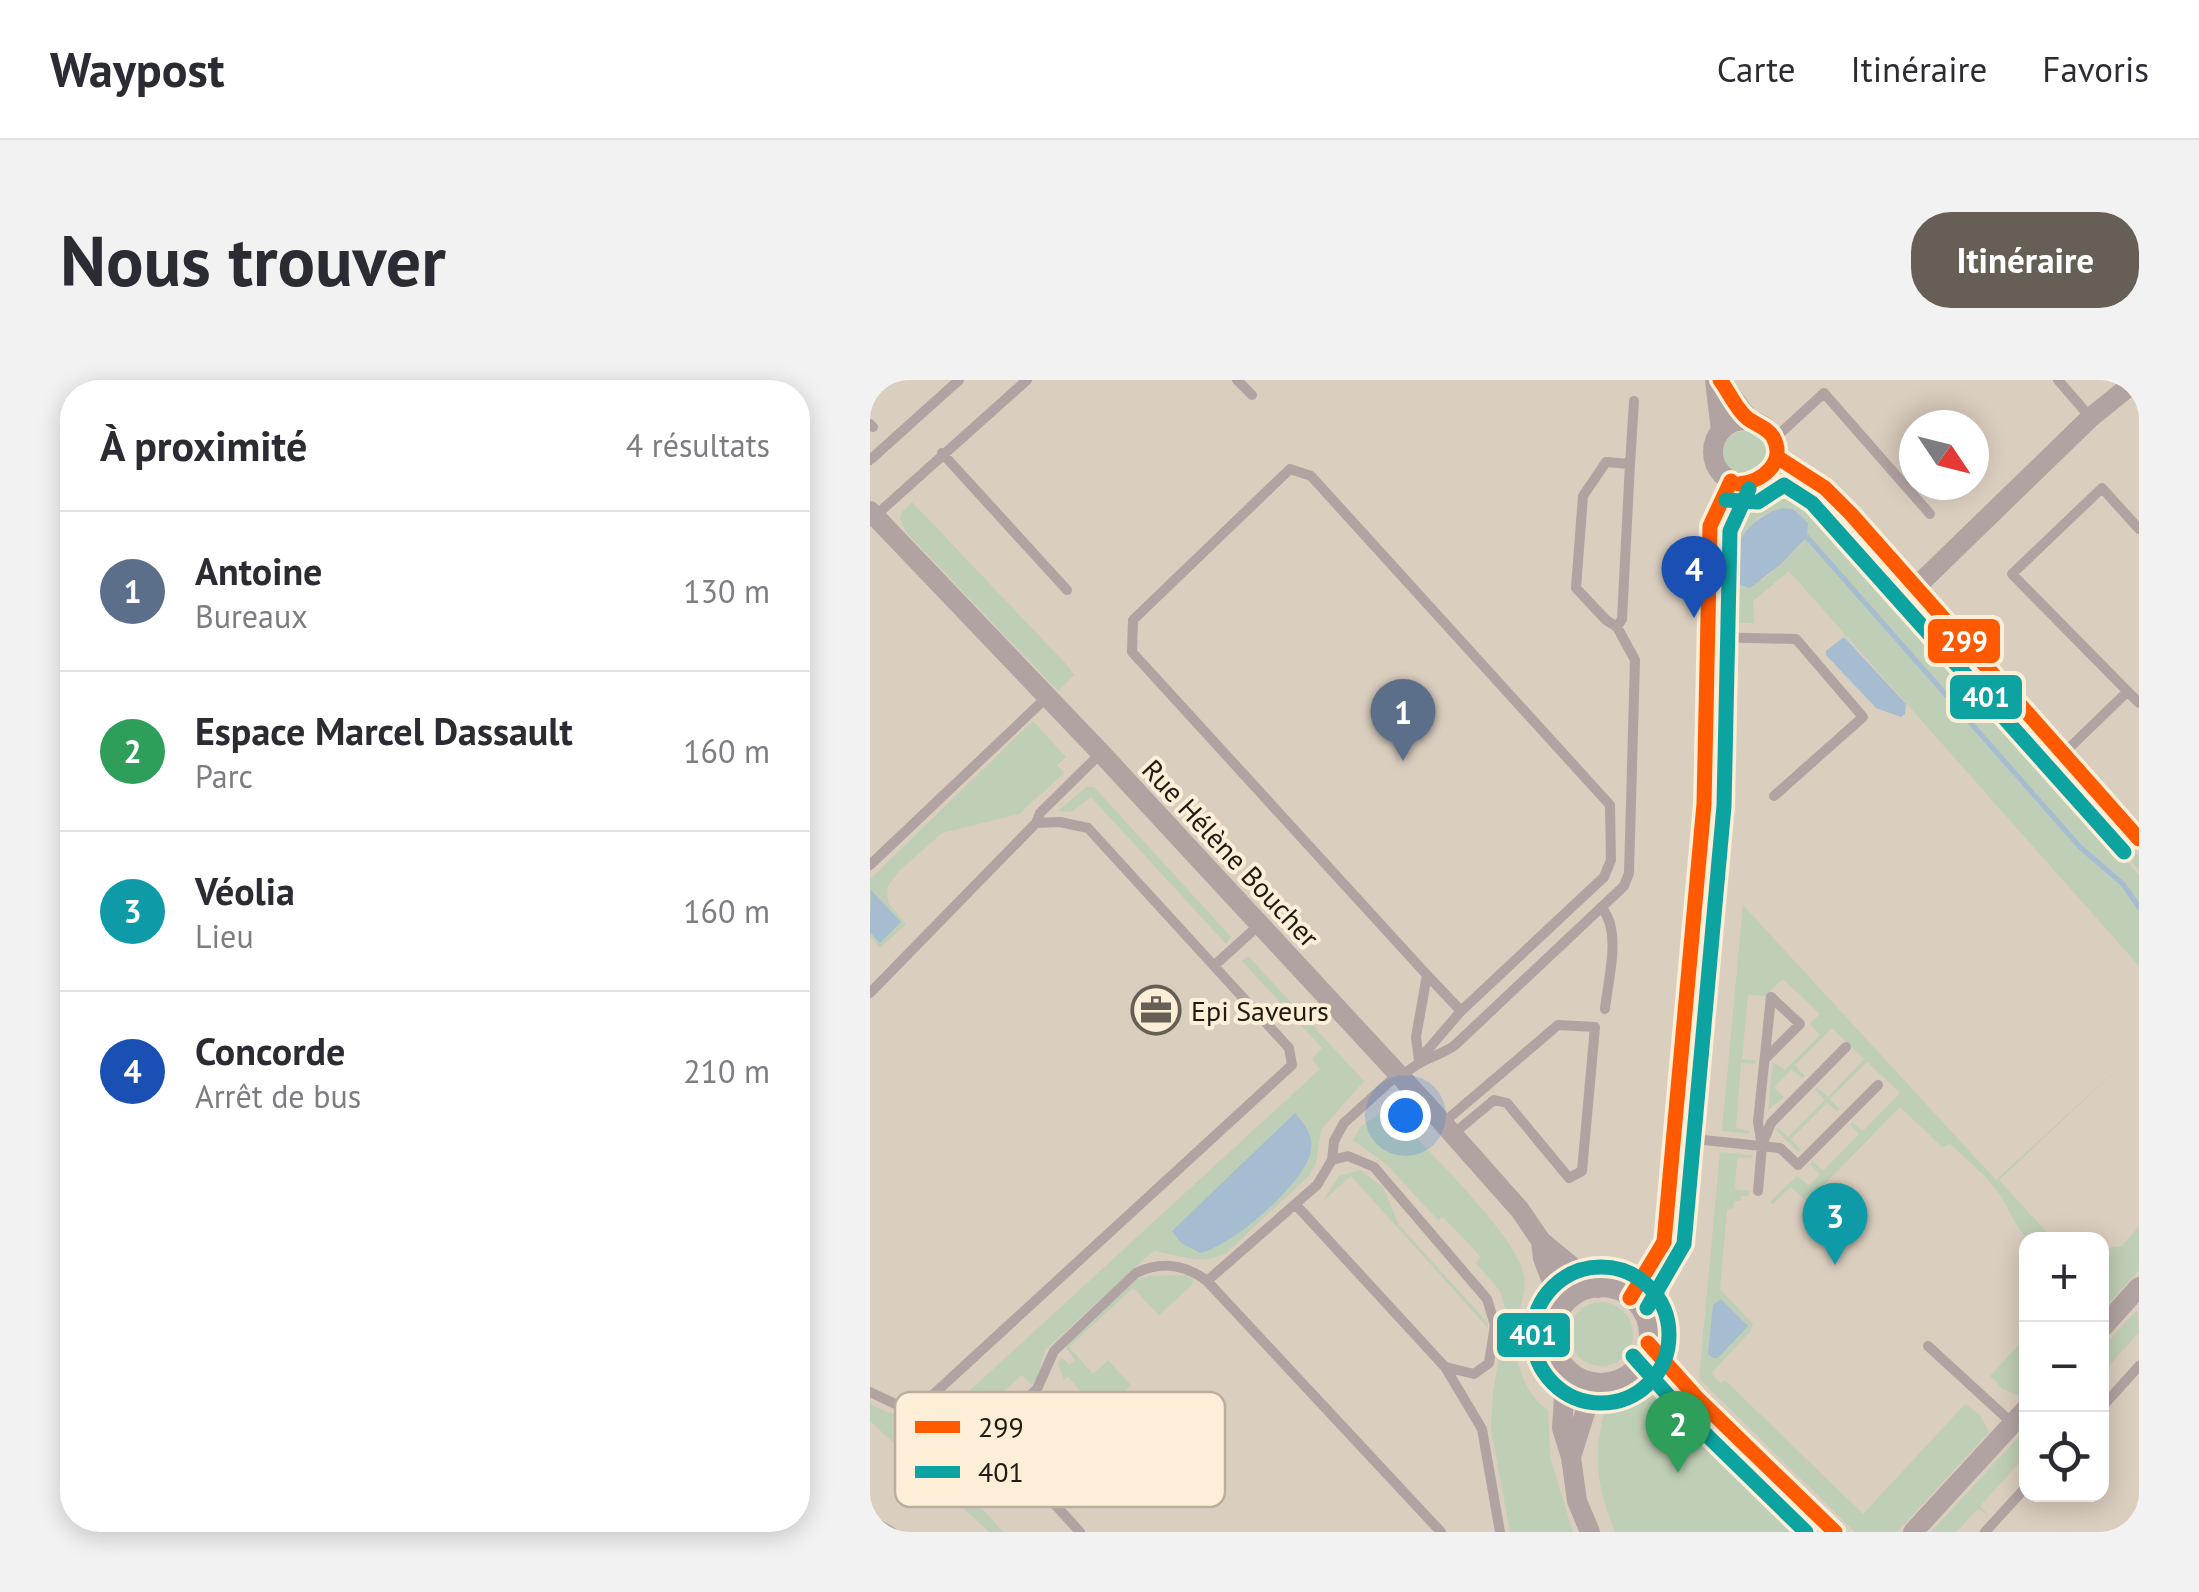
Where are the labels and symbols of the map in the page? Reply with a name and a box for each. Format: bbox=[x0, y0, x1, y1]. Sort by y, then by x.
north arrow bbox=[1899, 410, 1989, 500]
pin: 4 bbox=[1662, 536, 1726, 618]
line badge: 299 bbox=[1926, 617, 2002, 665]
text: 299 bbox=[1940, 622, 1988, 659]
line badge: 401 bbox=[1948, 673, 2024, 721]
pin: 1 bbox=[1370, 678, 1436, 761]
text: 401 bbox=[1962, 678, 2010, 715]
street label: Rue Hélène Boucher bbox=[1134, 751, 1328, 955]
office icon: Epi Saveurs bbox=[1130, 984, 1182, 1036]
place label: Epi Saveurs bbox=[1191, 992, 1329, 1029]
your location bbox=[1380, 1090, 1431, 1141]
pin: 3 bbox=[1802, 1182, 1868, 1265]
line badge: 401 bbox=[1495, 1311, 1572, 1359]
text: 401 bbox=[1509, 1316, 1557, 1353]
pin: 2 bbox=[1646, 1390, 1710, 1473]
legend bbox=[895, 1392, 1225, 1507]
text: 299 bbox=[978, 1408, 1024, 1445]
text: 401 bbox=[978, 1453, 1024, 1490]

